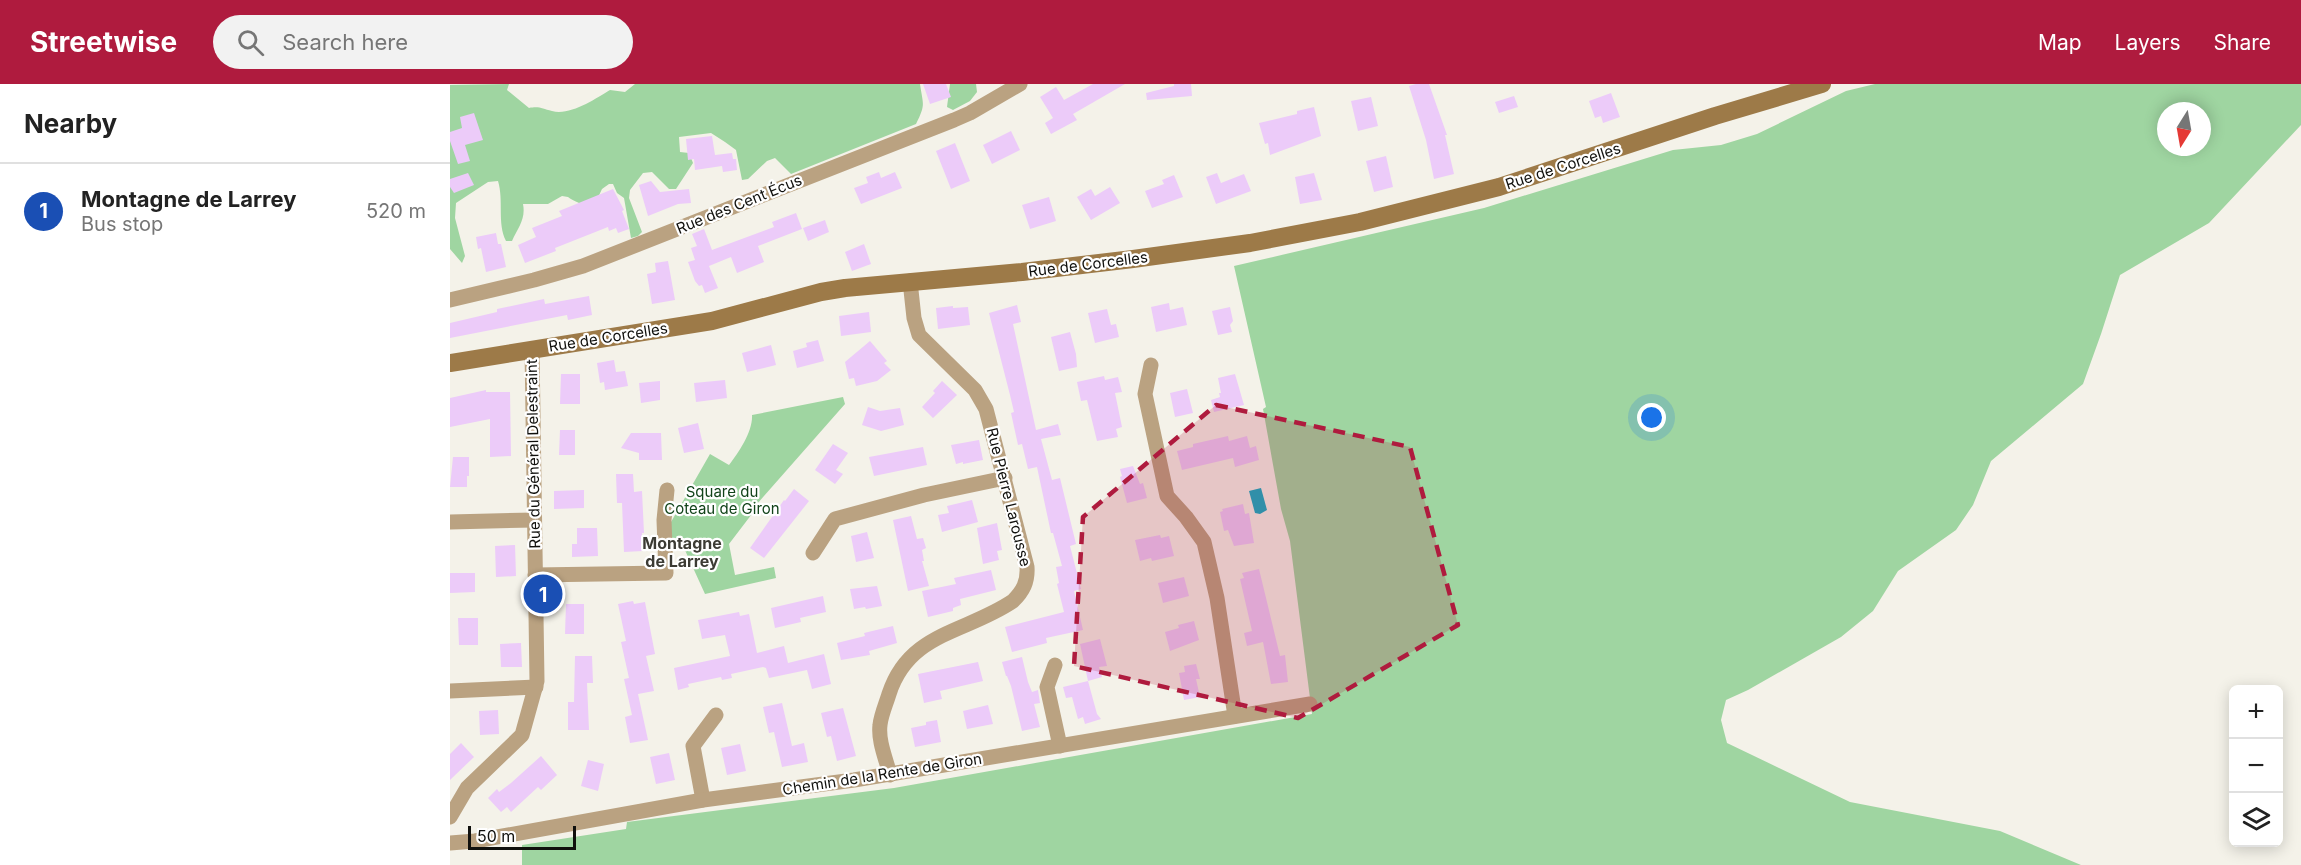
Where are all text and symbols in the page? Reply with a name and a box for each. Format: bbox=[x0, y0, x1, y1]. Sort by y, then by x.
search box bbox=[213, 15, 633, 69]
text: Streetwise bbox=[30, 25, 177, 59]
icon: search bbox=[234, 26, 267, 59]
text: Search here bbox=[282, 29, 408, 55]
text: Map bbox=[2038, 30, 2082, 55]
text: Layers bbox=[2115, 30, 2181, 55]
text: Share bbox=[2214, 30, 2271, 55]
north arrow bbox=[2157, 102, 2211, 156]
text: Nearby bbox=[24, 108, 117, 139]
street label: Rue de Corcelles bbox=[1503, 138, 1623, 194]
street label: Rue des Cent Écus bbox=[673, 170, 805, 238]
text: Montagne de Larrey bbox=[81, 186, 296, 212]
text: 1 bbox=[39, 199, 48, 223]
text: 520 m bbox=[366, 199, 426, 223]
text: Bus stop bbox=[81, 212, 163, 236]
street label: Rue de Corcelles bbox=[1027, 247, 1149, 281]
street label: Rue de Corcelles bbox=[547, 318, 669, 356]
street label: Rue du Général Delestraint bbox=[522, 359, 544, 549]
your location bbox=[1637, 403, 1666, 432]
street label: Rue Pierre Larousse bbox=[983, 426, 1035, 568]
park label: Square du Coteau de Giron bbox=[664, 482, 780, 518]
district label: Montagne de Larrey bbox=[642, 533, 722, 571]
pin: 1 bbox=[524, 572, 562, 616]
map controls bbox=[2229, 685, 2283, 847]
button: + bbox=[2229, 685, 2283, 739]
button: − bbox=[2229, 739, 2283, 793]
street label: Chemin de la Rente de Giron bbox=[781, 749, 983, 799]
button: layers bbox=[2229, 793, 2283, 847]
scale bar bbox=[468, 823, 576, 850]
text: 50 m bbox=[477, 826, 515, 846]

